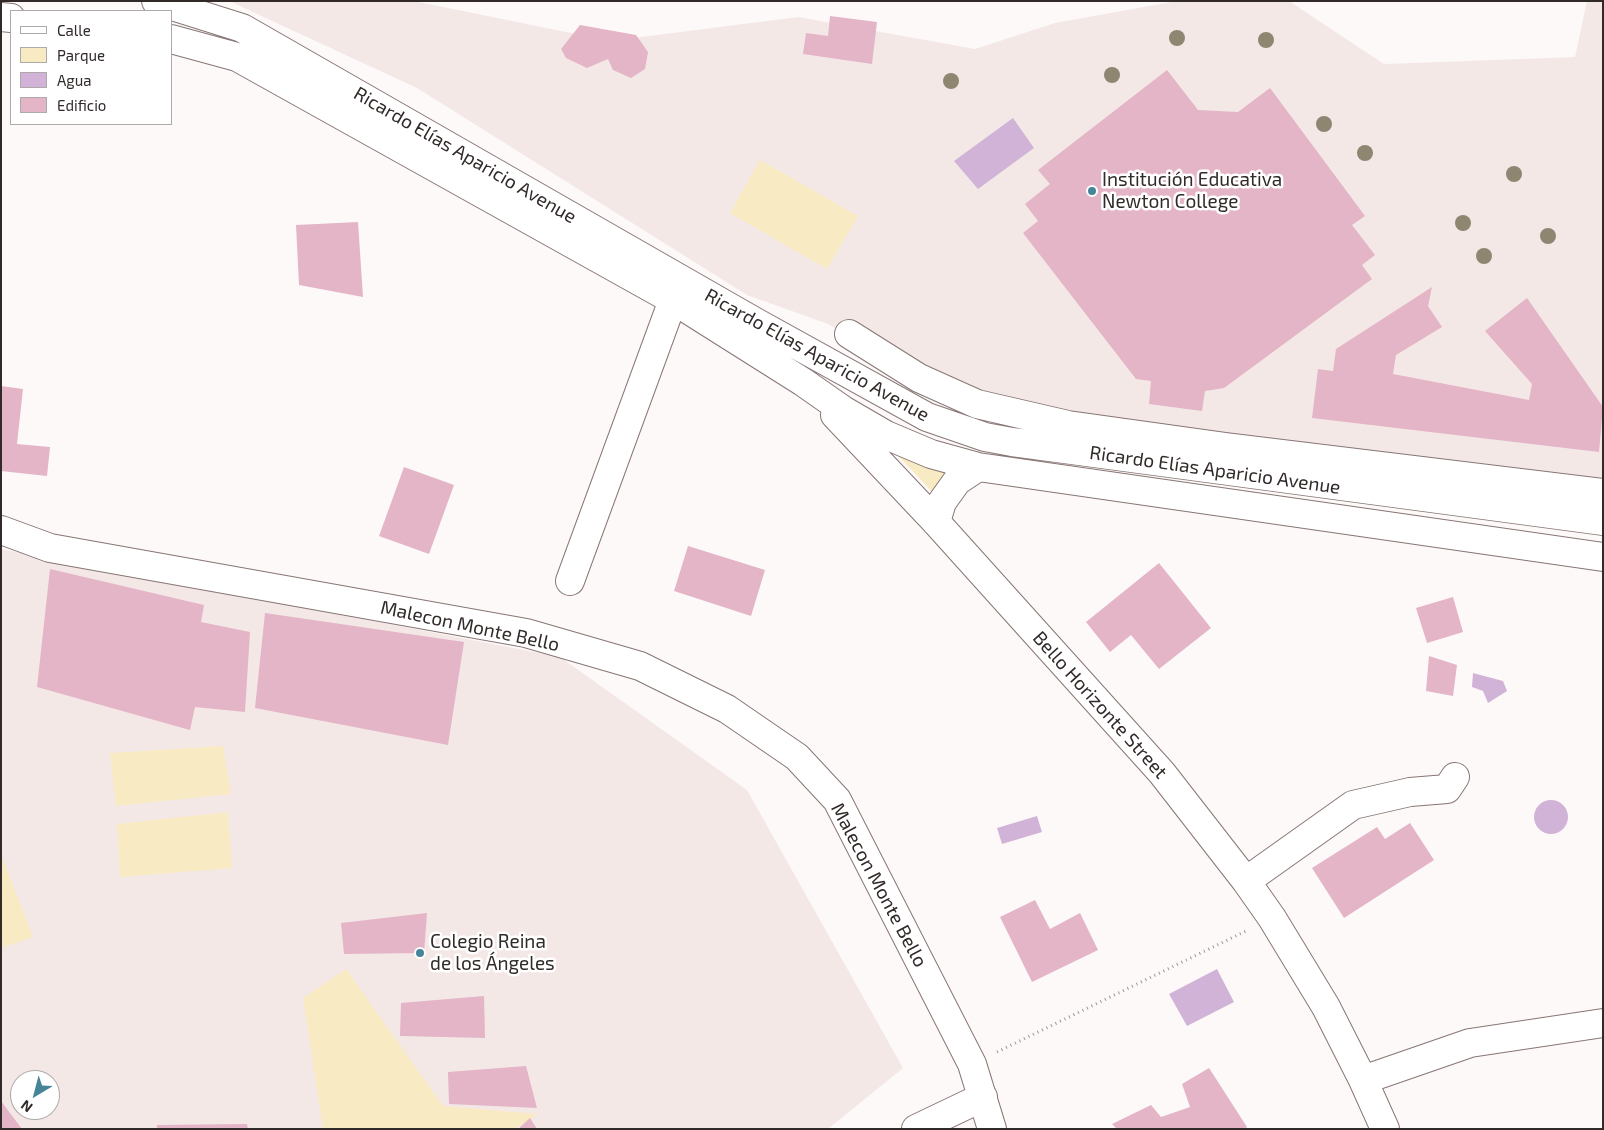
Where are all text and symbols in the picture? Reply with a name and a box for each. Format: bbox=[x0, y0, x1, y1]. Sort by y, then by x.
legend bbox=[10, 10, 172, 125]
text: Calle bbox=[57, 21, 91, 39]
text: Parque bbox=[57, 46, 105, 64]
text: Agua bbox=[57, 71, 92, 89]
street label: Ricardo Elías Aparicio Avenue bbox=[350, 82, 580, 228]
text: Edificio bbox=[57, 96, 106, 114]
place label: Institución Educativa Newton College bbox=[1102, 169, 1282, 213]
marker: Institución Educativa Newton College bbox=[1086, 185, 1098, 197]
street label: Ricardo Elías Aparicio Avenue bbox=[701, 284, 933, 426]
street label: Ricardo Elías Aparicio Avenue bbox=[1088, 441, 1342, 499]
street label: Malecon Monte Bello bbox=[378, 596, 562, 656]
street label: Bello Horizonte Street bbox=[1028, 627, 1172, 783]
street label: Malecon Monte Bello bbox=[826, 799, 932, 971]
place label: Colegio Reina de los Ángeles bbox=[430, 931, 555, 975]
marker: Colegio Reina de los Ángeles bbox=[414, 947, 426, 959]
north arrow bbox=[10, 1070, 60, 1120]
text: N bbox=[17, 1097, 35, 1116]

